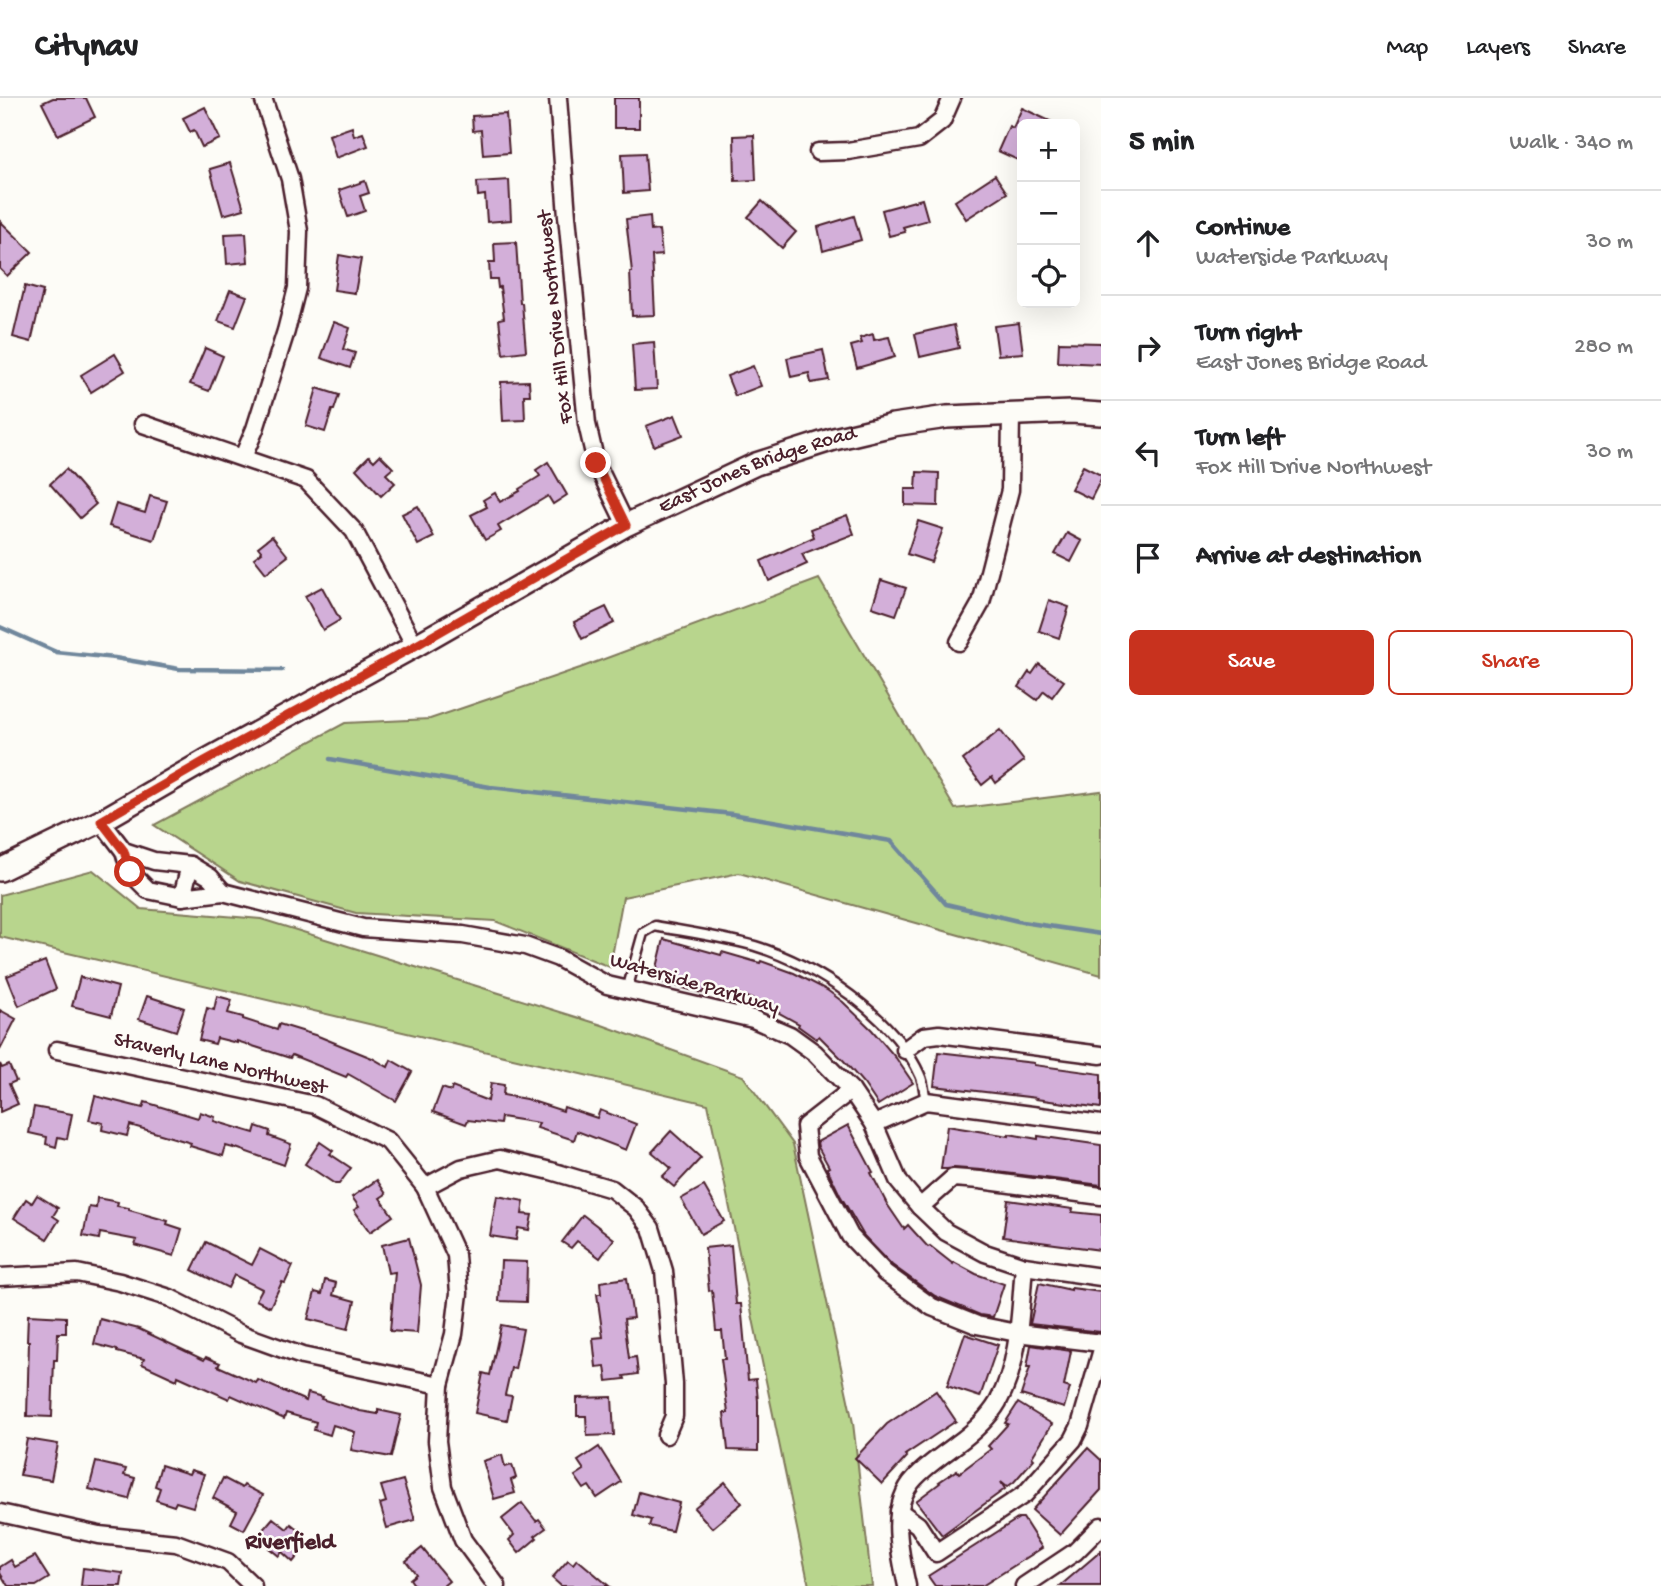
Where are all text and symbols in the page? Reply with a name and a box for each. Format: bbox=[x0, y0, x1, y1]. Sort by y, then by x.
text: Citynav bbox=[35, 29, 138, 67]
text: Map bbox=[1386, 34, 1428, 63]
text: Layers bbox=[1466, 34, 1530, 63]
text: Share bbox=[1568, 34, 1626, 63]
map controls bbox=[1017, 119, 1080, 308]
button: + bbox=[1017, 119, 1080, 182]
text: 5 min bbox=[1129, 126, 1194, 161]
text: Walk · 340 m bbox=[1510, 130, 1633, 157]
button: − bbox=[1017, 182, 1080, 245]
street label: Fox Hill Drive Northwest bbox=[533, 207, 581, 426]
text: Continue bbox=[1196, 214, 1290, 245]
icon: ahead bbox=[1129, 224, 1167, 262]
text: 30 m bbox=[1586, 229, 1633, 256]
button: locate bbox=[1017, 245, 1080, 308]
text: Waterside Parkway bbox=[1196, 245, 1388, 272]
text: Turn right bbox=[1196, 319, 1300, 350]
icon: right bbox=[1129, 329, 1167, 367]
text: 280 m bbox=[1574, 334, 1633, 361]
text: East Jones Bridge Road bbox=[1196, 350, 1426, 377]
street label: East Jones Bridge Road bbox=[655, 421, 861, 520]
text: Turn left bbox=[1196, 424, 1284, 455]
icon: left bbox=[1129, 434, 1167, 472]
text: 30 m bbox=[1586, 439, 1633, 466]
route end bbox=[580, 447, 611, 478]
text: Fox Hill Drive Northwest bbox=[1196, 455, 1431, 482]
icon: arrive bbox=[1129, 539, 1167, 577]
text: Arrive at destination bbox=[1196, 542, 1421, 573]
button: Save bbox=[1129, 630, 1374, 695]
button: Share bbox=[1388, 630, 1633, 695]
route start bbox=[114, 856, 145, 887]
street label: Waterside Parkway bbox=[606, 949, 782, 1021]
street label: Staverly Lane Northwest bbox=[111, 1028, 331, 1102]
district label: Riverfield bbox=[244, 1530, 337, 1557]

